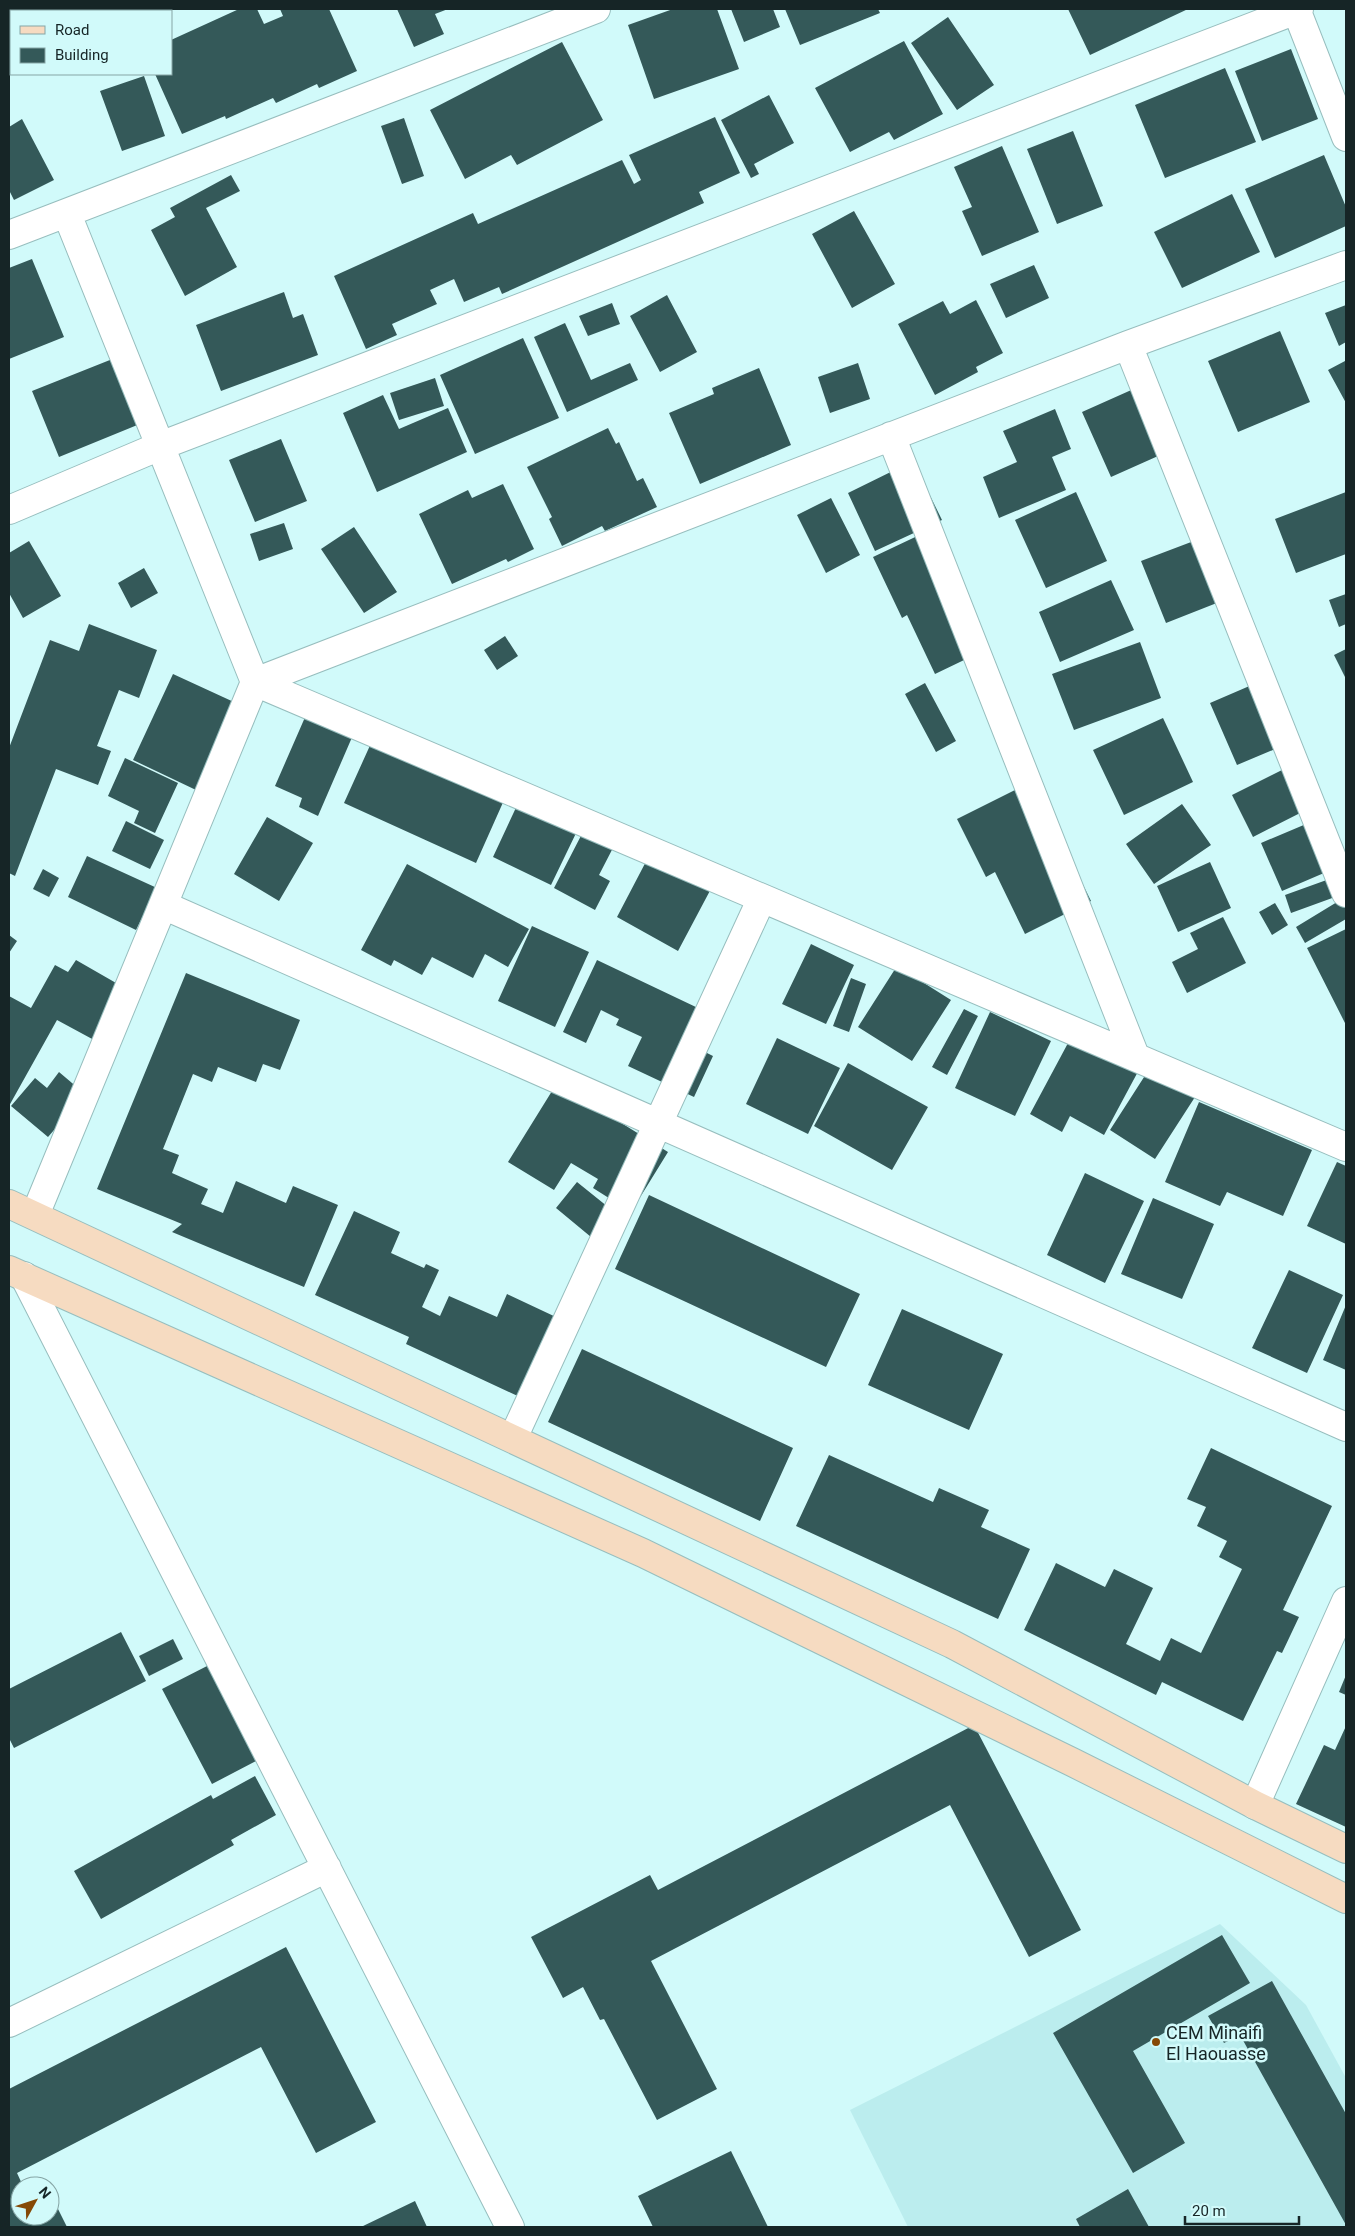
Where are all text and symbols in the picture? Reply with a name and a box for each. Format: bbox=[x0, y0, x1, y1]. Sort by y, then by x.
legend bbox=[10, 10, 172, 75]
text: Road bbox=[55, 21, 89, 39]
text: Building bbox=[55, 46, 109, 64]
place label: CEM Minaifi El Haouasse bbox=[1166, 2022, 1266, 2064]
marker: CEM Minaifi El Haouasse bbox=[1150, 2036, 1162, 2048]
north arrow bbox=[10, 2176, 60, 2226]
text: N bbox=[36, 2184, 54, 2202]
scale bar bbox=[1185, 2194, 1299, 2226]
text: 20 m bbox=[1192, 2202, 1226, 2220]

